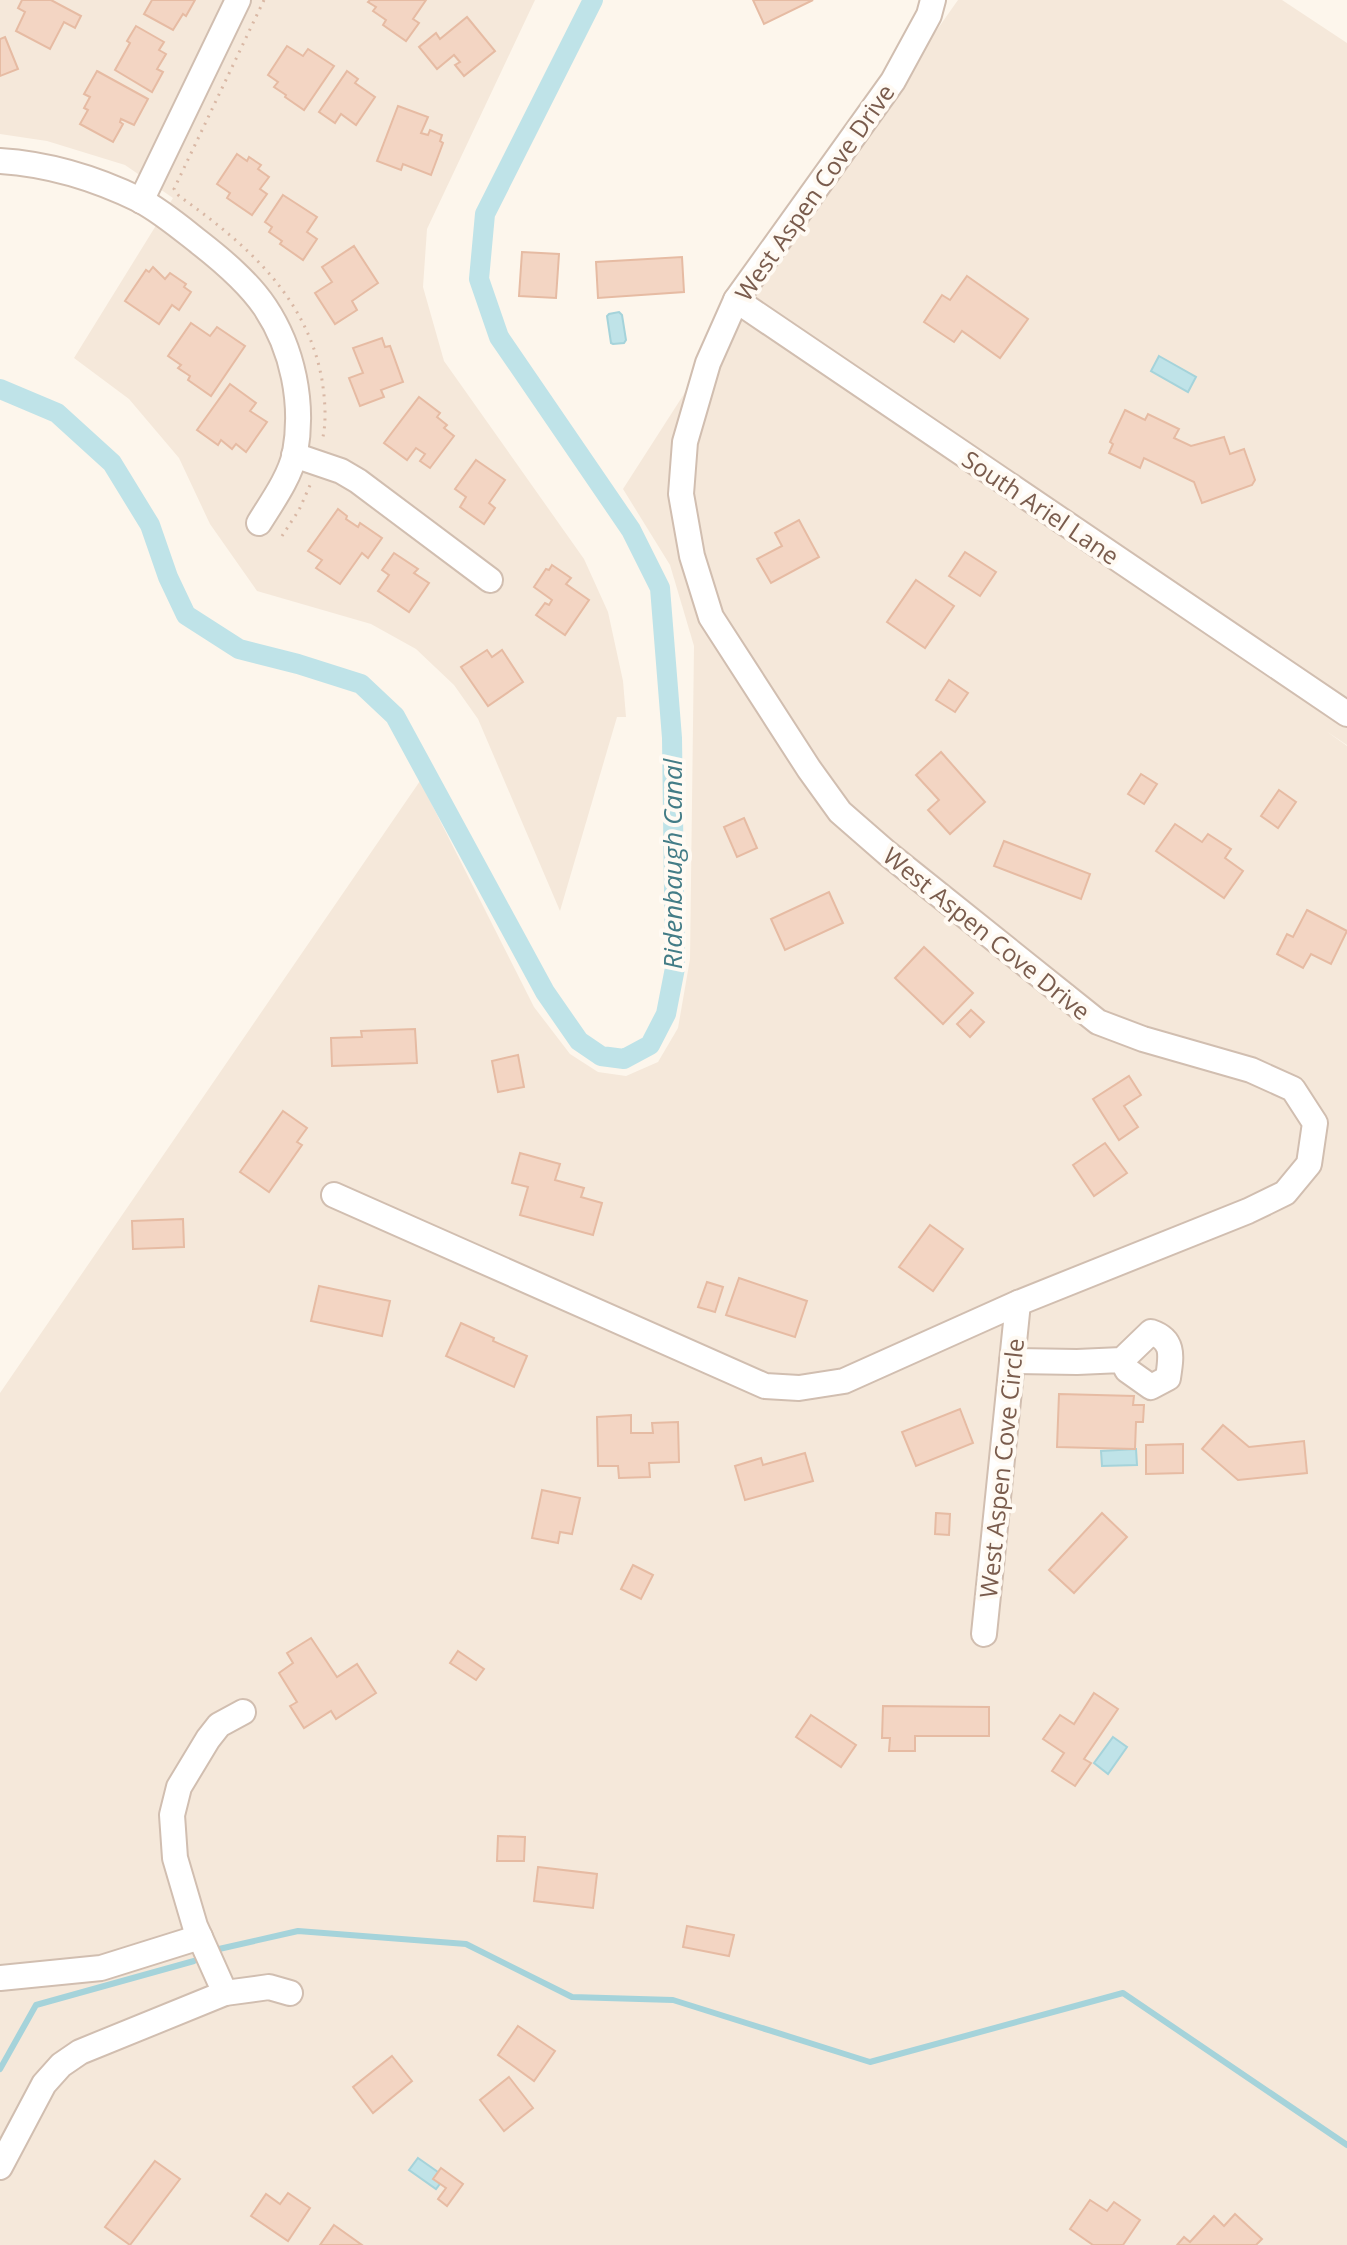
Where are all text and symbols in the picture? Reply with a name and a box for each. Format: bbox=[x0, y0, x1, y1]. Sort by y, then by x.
street label: West Aspen Cove Drive bbox=[727, 77, 901, 307]
street label: South Ariel Lane bbox=[956, 442, 1126, 572]
water label: Ridenbaugh Canal bbox=[654, 757, 690, 969]
street label: West Aspen Cove Drive bbox=[877, 839, 1097, 1027]
street label: West Aspen Cove Circle bbox=[971, 1337, 1031, 1599]

